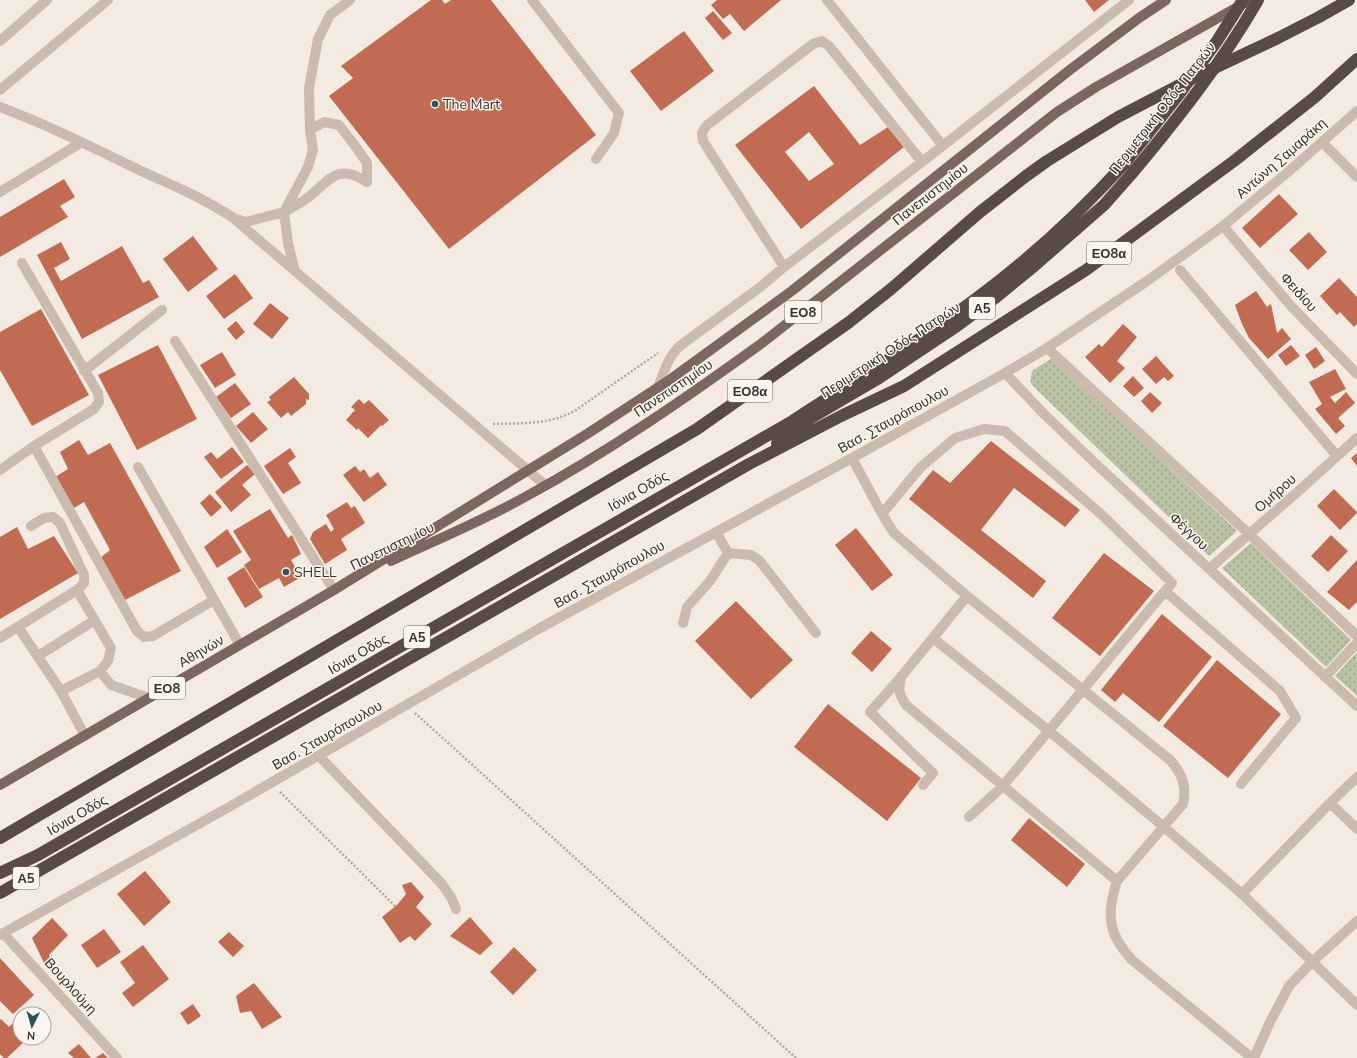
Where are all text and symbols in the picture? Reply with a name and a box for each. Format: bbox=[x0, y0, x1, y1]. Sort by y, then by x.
street label: Περιμετρική Οδός Πατρών bbox=[1105, 38, 1220, 178]
place label: The Mart bbox=[443, 95, 500, 114]
marker: The Mart bbox=[430, 99, 440, 109]
street label: Αντώνη Σαμαράκη bbox=[1232, 114, 1331, 203]
street label: Πανεπιστημίου bbox=[889, 159, 972, 230]
road number: ΕΟ8α bbox=[1087, 242, 1131, 264]
street label: Φειδίου bbox=[1276, 269, 1321, 316]
road number: Α5 bbox=[969, 297, 995, 319]
street label: Περιμετρική Οδός Πατρών bbox=[817, 298, 964, 403]
road number: ΕΟ8 bbox=[785, 301, 821, 323]
street label: Πανεπιστημίου bbox=[630, 355, 716, 422]
road number: ΕΟ8α bbox=[728, 380, 772, 402]
street label: Βασ. Σταυρόπουλου bbox=[834, 381, 952, 458]
street label: Ιόνια Οδός bbox=[605, 466, 672, 516]
street label: Ομήρου bbox=[1250, 470, 1300, 517]
street label: Φέγγου bbox=[1165, 508, 1212, 554]
street label: Πανεπιστημίου bbox=[347, 518, 437, 575]
street label: Βασ. Σταυρόπουλου bbox=[550, 536, 668, 613]
place label: SHELL bbox=[294, 563, 337, 582]
marker: SHELL bbox=[281, 567, 291, 577]
road number: Α5 bbox=[404, 626, 430, 648]
street label: Ιόνια Οδός bbox=[325, 629, 392, 679]
street label: Αθηνών bbox=[175, 631, 228, 672]
road number: ΕΟ8 bbox=[149, 677, 185, 699]
street label: Βασ. Σταυρόπουλου bbox=[269, 696, 386, 775]
street label: Ιόνια Οδός bbox=[44, 790, 111, 840]
road number: Α5 bbox=[13, 867, 39, 889]
street label: Βουρλούμη bbox=[40, 954, 101, 1019]
north arrow bbox=[12, 1006, 52, 1046]
text: N bbox=[26, 1028, 36, 1043]

